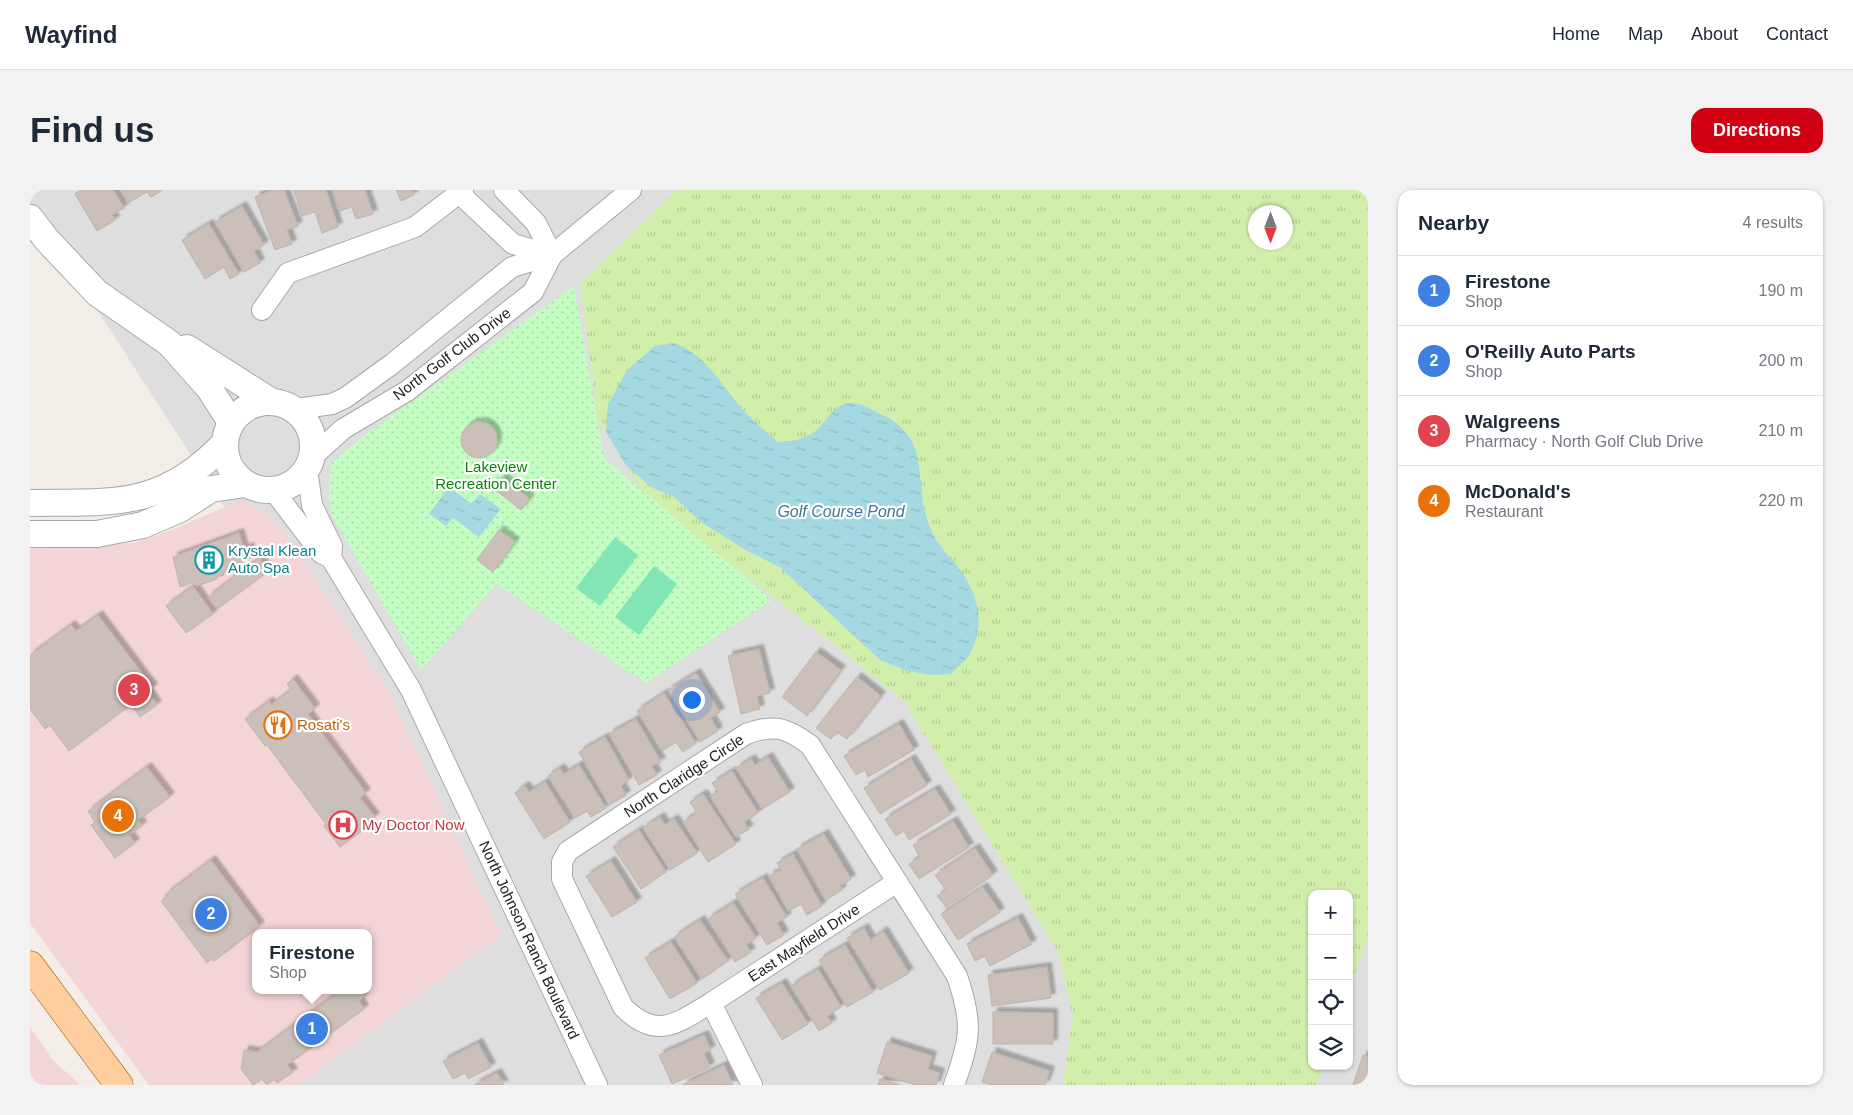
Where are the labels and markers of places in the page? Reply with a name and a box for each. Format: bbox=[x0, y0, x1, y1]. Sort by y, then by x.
place label: Krystal Klean Auto Spa bbox=[228, 542, 316, 576]
building icon: Krystal Klean Auto Spa bbox=[194, 545, 224, 575]
pin: 3 bbox=[118, 671, 150, 709]
restaurant icon: Rosati's bbox=[263, 710, 293, 740]
place label: Rosati's bbox=[297, 716, 350, 733]
pin: 4 bbox=[102, 797, 134, 835]
hospital icon: My Doctor Now bbox=[328, 810, 358, 840]
place label: My Doctor Now bbox=[362, 816, 465, 833]
pin: 2 bbox=[195, 895, 227, 933]
pin: 1 bbox=[296, 1010, 328, 1048]

